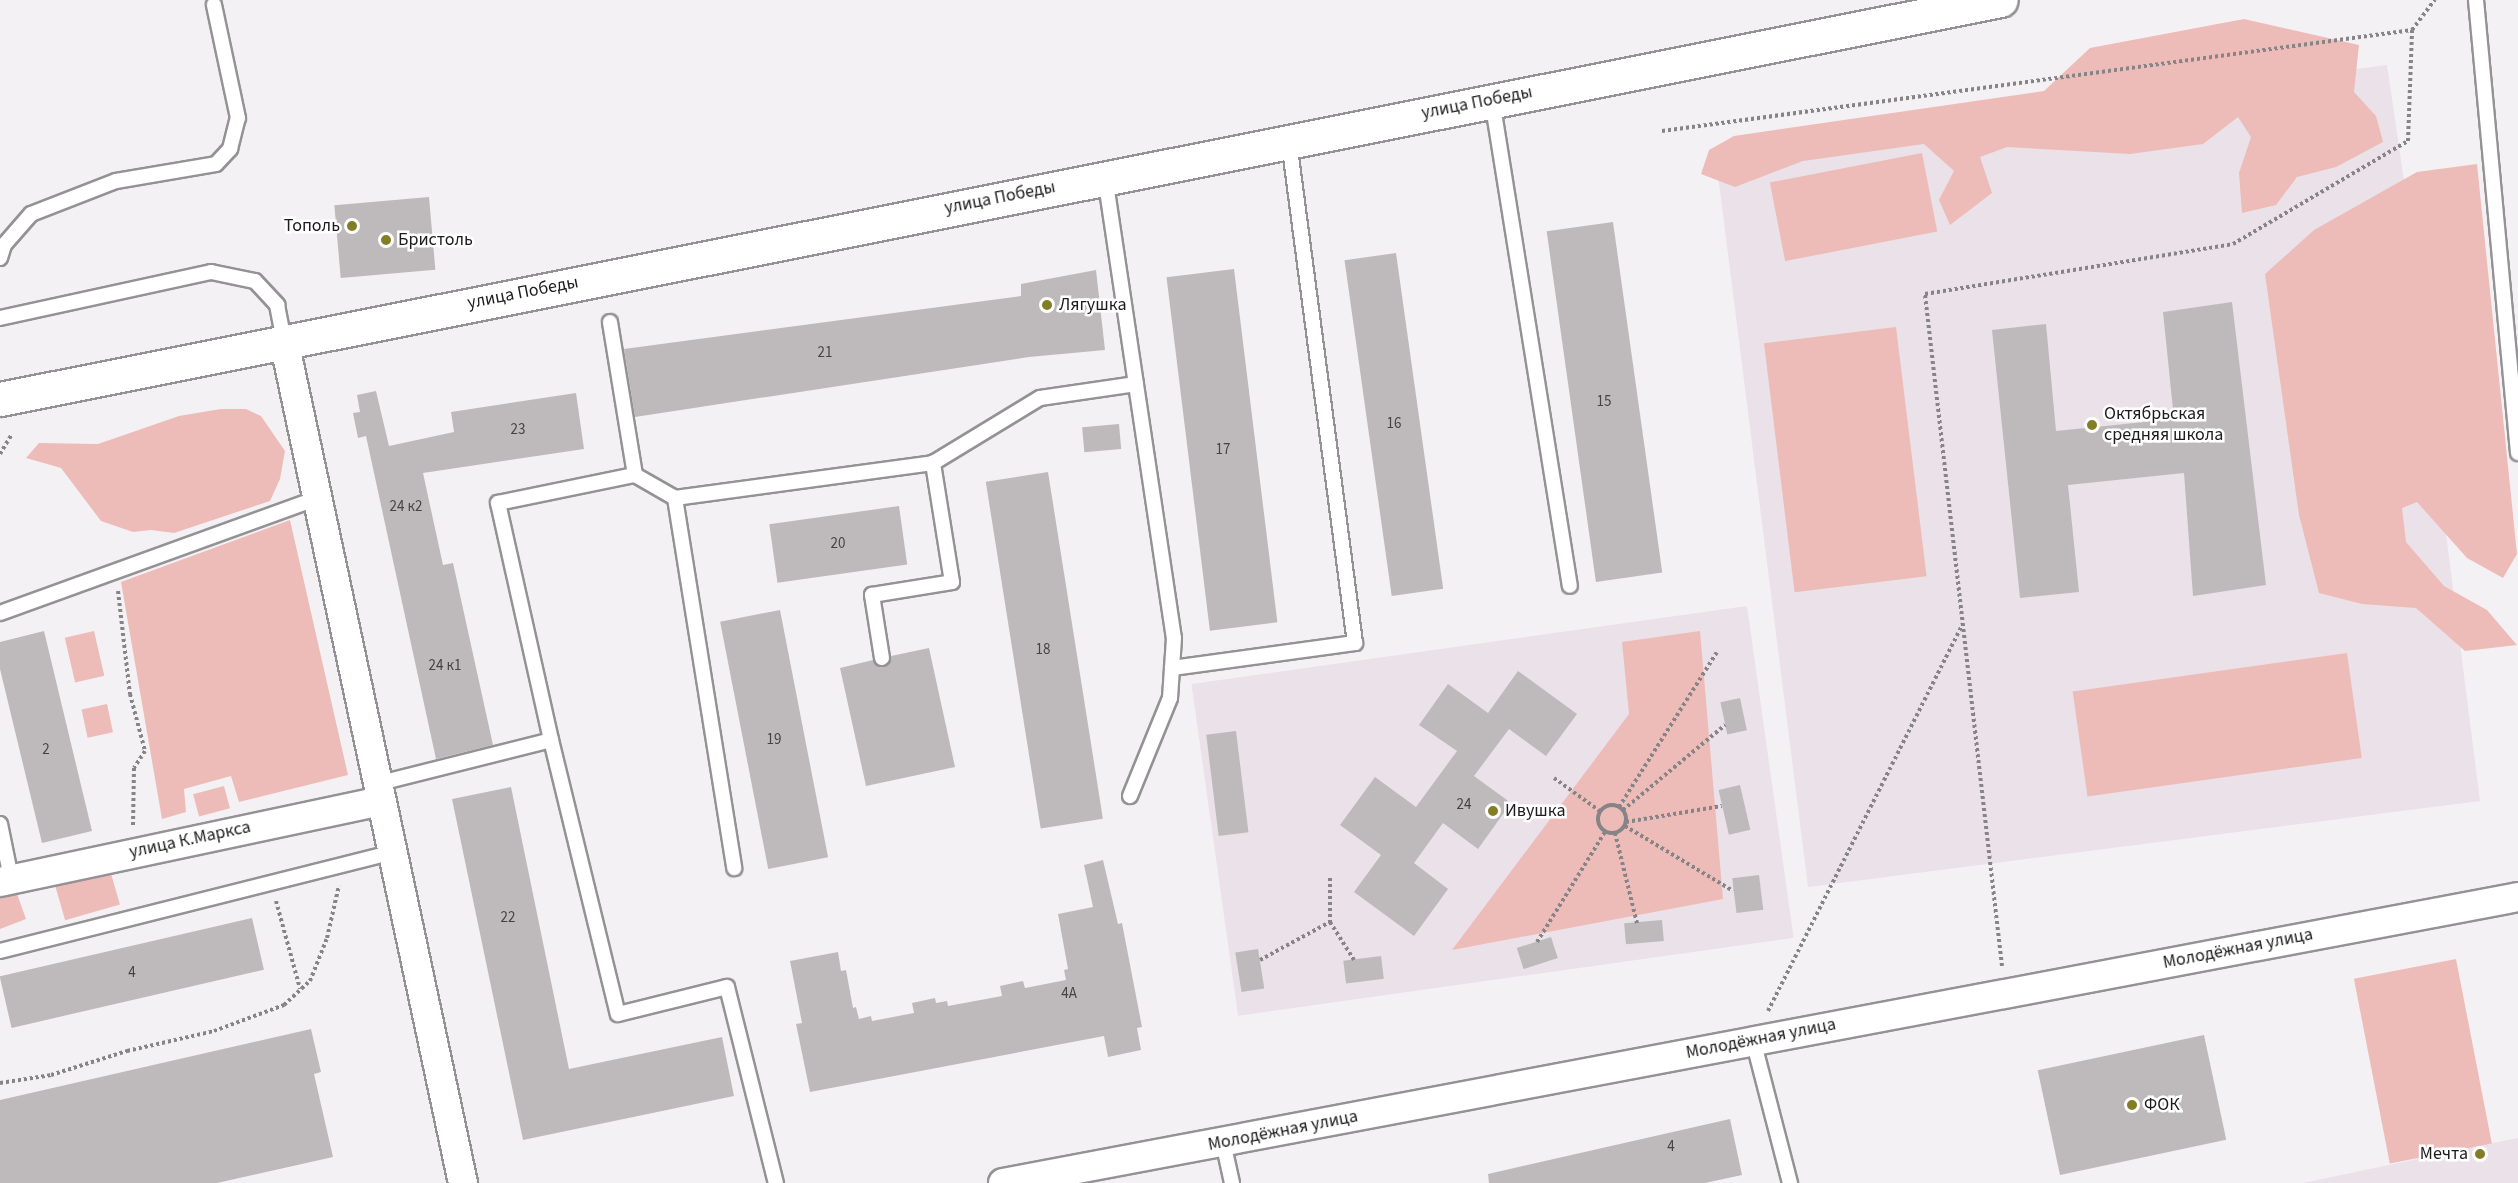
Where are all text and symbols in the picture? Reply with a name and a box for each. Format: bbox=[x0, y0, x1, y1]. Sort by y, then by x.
street label: улица Победы bbox=[1420, 82, 1534, 124]
street label: улица Победы bbox=[943, 177, 1057, 219]
place label: Тополь bbox=[284, 215, 340, 237]
marker: Тополь bbox=[345, 219, 359, 233]
place label: Бристоль bbox=[398, 229, 473, 251]
marker: Бристоль bbox=[379, 233, 393, 247]
street label: улица Победы bbox=[466, 272, 580, 314]
place label: Лягушка bbox=[1059, 294, 1127, 316]
marker: Лягушка bbox=[1040, 298, 1054, 312]
house number: 21 bbox=[818, 344, 832, 362]
house number: 15 bbox=[1597, 393, 1611, 411]
place label: Октябрьская средняя школа bbox=[2104, 404, 2223, 446]
house number: 16 bbox=[1387, 415, 1401, 433]
marker: Октябрьская средняя школа bbox=[2085, 418, 2099, 432]
house number: 23 bbox=[511, 421, 525, 439]
house number: 17 bbox=[1216, 441, 1230, 459]
house number: 24 к2 bbox=[390, 498, 422, 516]
house number: 20 bbox=[831, 535, 845, 553]
house number: 18 bbox=[1036, 641, 1050, 659]
house number: 24 к1 bbox=[429, 657, 461, 675]
house number: 19 bbox=[767, 731, 781, 749]
house number: 2 bbox=[42, 741, 50, 759]
house number: 24 bbox=[1457, 796, 1471, 814]
place label: Ивушка bbox=[1505, 800, 1566, 822]
marker: Ивушка bbox=[1486, 804, 1500, 818]
street label: улица К.Маркса bbox=[127, 817, 253, 863]
house number: 22 bbox=[501, 909, 515, 927]
street label: Молодёжная улица bbox=[2161, 924, 2315, 974]
house number: 4 bbox=[128, 964, 136, 982]
house number: 4А bbox=[1061, 985, 1077, 1003]
street label: Молодёжная улица bbox=[1684, 1014, 1838, 1064]
place label: ФОК bbox=[2144, 1094, 2180, 1116]
marker: ФОК bbox=[2125, 1098, 2139, 1112]
street label: Молодёжная улица bbox=[1206, 1106, 1360, 1156]
house number: 4 bbox=[1667, 1138, 1675, 1156]
place label: Мечта bbox=[2420, 1143, 2468, 1165]
marker: Мечта bbox=[2473, 1147, 2487, 1161]

